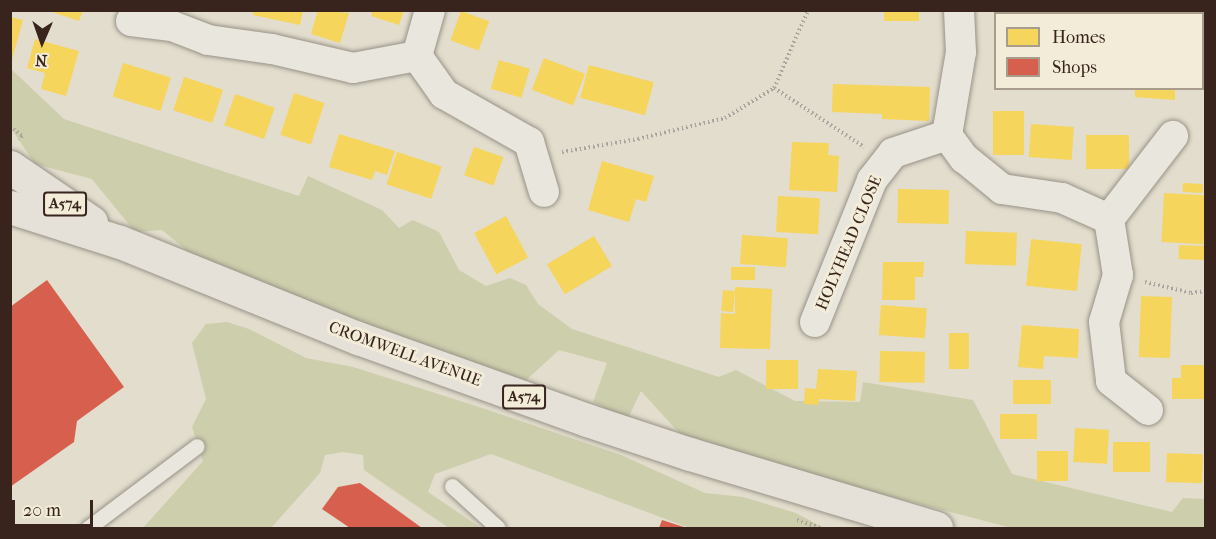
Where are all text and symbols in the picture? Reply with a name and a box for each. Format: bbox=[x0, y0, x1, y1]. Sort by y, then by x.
north arrow bbox=[12, 12, 72, 72]
legend bbox=[994, 12, 1204, 90]
text: Homes bbox=[1052, 27, 1106, 48]
text: N bbox=[35, 51, 48, 70]
text: Shops bbox=[1052, 57, 1097, 78]
street label: HOLYHEAD CLOSE bbox=[812, 173, 886, 313]
road number: A574 bbox=[42, 192, 88, 216]
street label: CROMWELL AVENUE bbox=[326, 317, 484, 391]
road number: A574 bbox=[502, 385, 546, 409]
scale bar bbox=[15, 488, 96, 526]
text: 20 m bbox=[23, 500, 61, 521]

